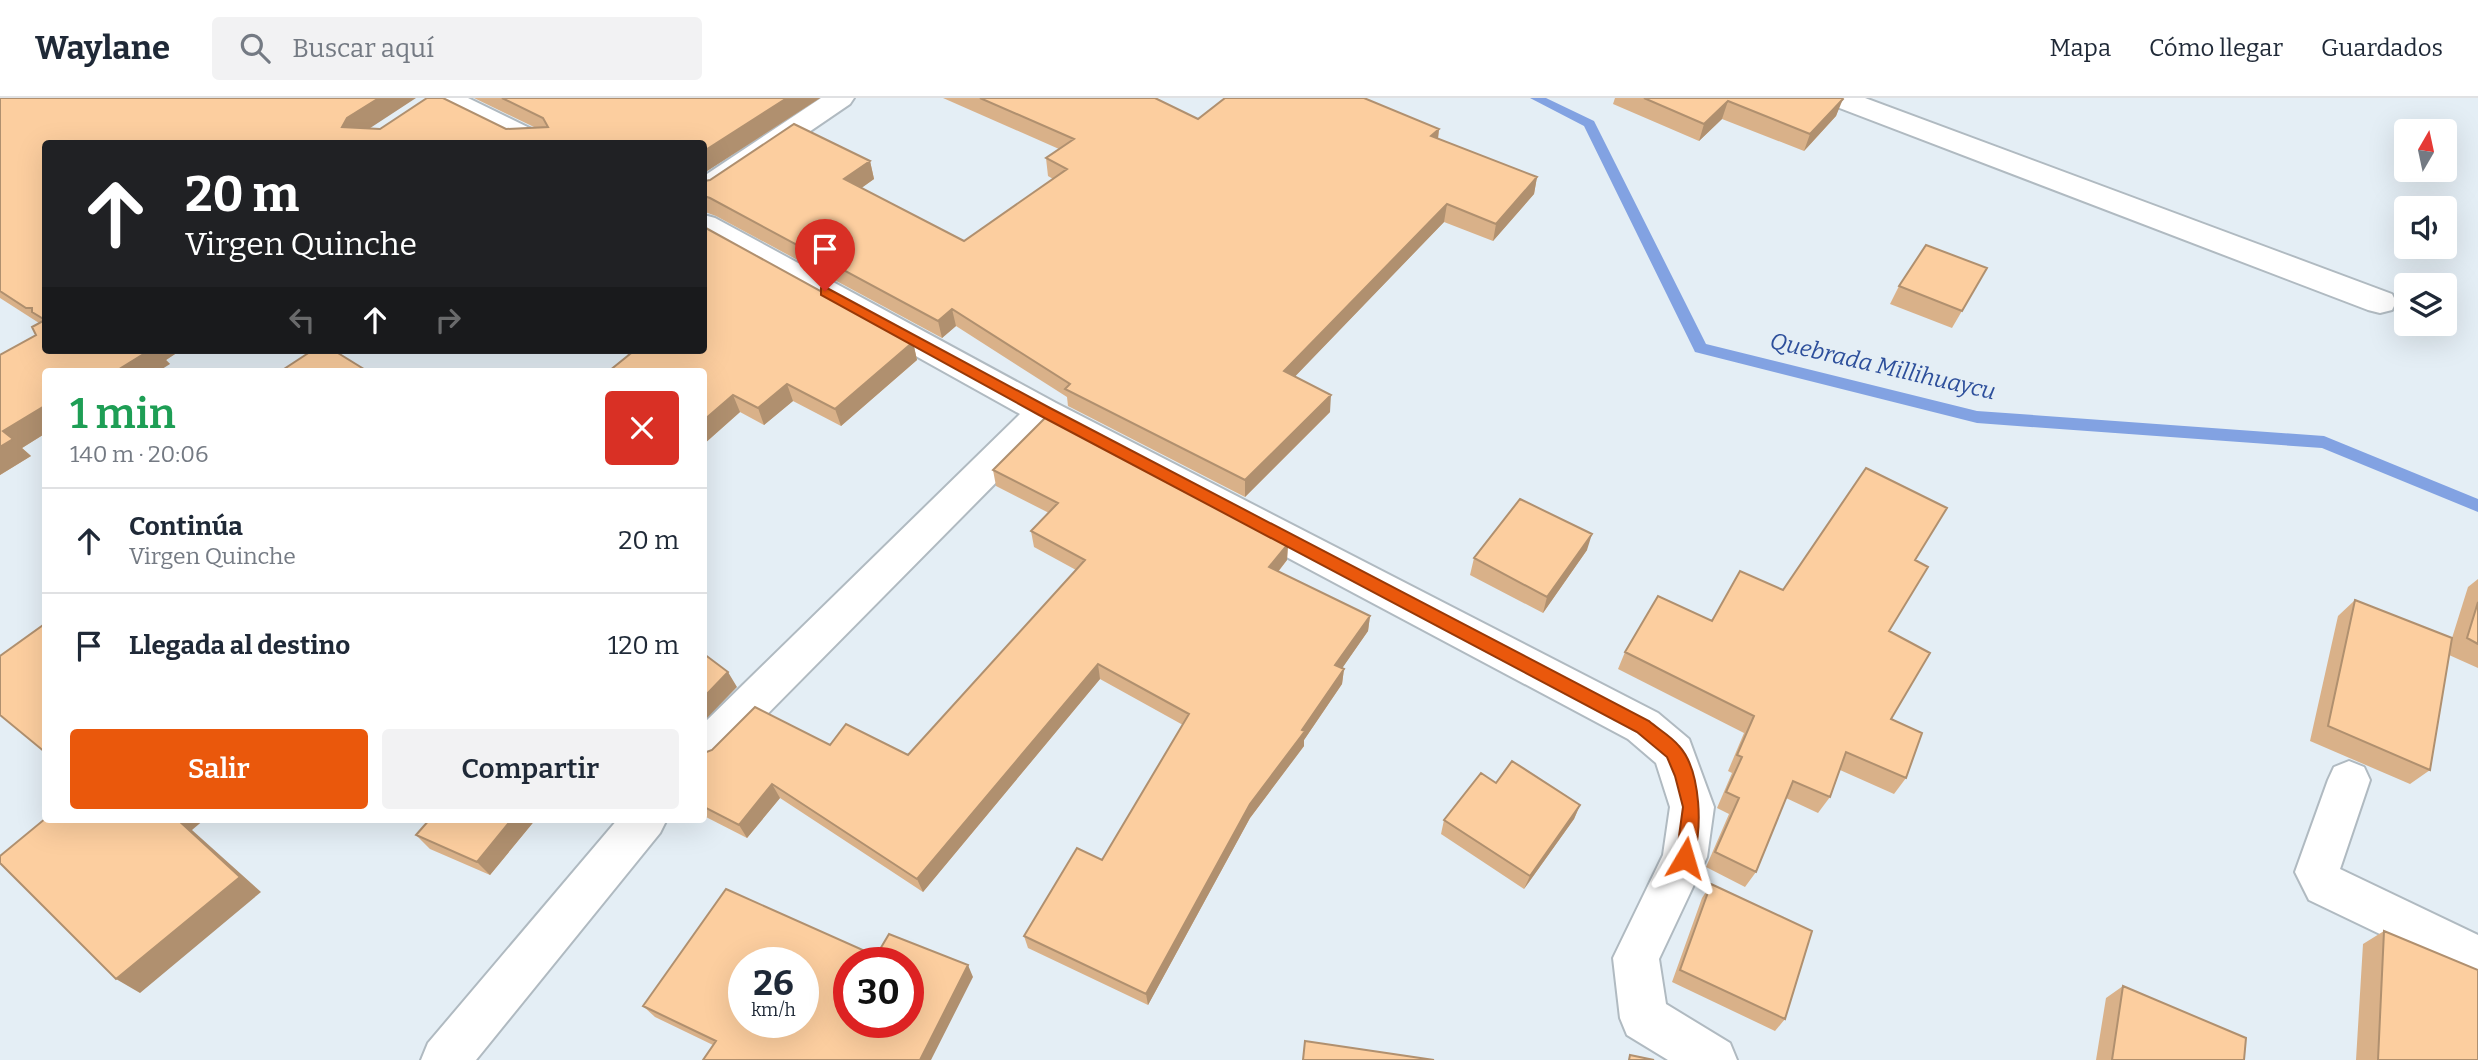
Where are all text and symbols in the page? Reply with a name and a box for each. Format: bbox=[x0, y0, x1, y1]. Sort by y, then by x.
search box bbox=[212, 17, 702, 80]
text: Waylane bbox=[35, 28, 170, 68]
icon: search bbox=[236, 29, 274, 67]
text: Buscar aquí bbox=[292, 33, 434, 64]
text: Mapa bbox=[2050, 34, 2111, 62]
text: Cómo llegar bbox=[2149, 34, 2283, 62]
text: Guardados bbox=[2321, 34, 2443, 62]
north arrow bbox=[2394, 119, 2457, 182]
map controls bbox=[2394, 119, 2457, 336]
text: 20 m bbox=[185, 165, 299, 224]
icon: ahead bbox=[70, 168, 161, 259]
button: sound bbox=[2394, 196, 2457, 259]
pin bbox=[795, 219, 855, 291]
text: Virgen Quinche bbox=[185, 225, 417, 263]
icon: arrive bbox=[806, 230, 844, 268]
button: layers bbox=[2394, 273, 2457, 336]
icon: left bbox=[283, 301, 321, 339]
icon: ahead bbox=[356, 301, 394, 339]
icon: right bbox=[429, 301, 467, 339]
water label: Quebrada Millihuaycu bbox=[1767, 326, 1999, 406]
text: 1 min bbox=[70, 389, 176, 439]
button: close bbox=[605, 391, 679, 465]
text: 140 m · 20:06 bbox=[70, 440, 208, 468]
text: Continúa bbox=[129, 511, 243, 542]
icon: ahead bbox=[70, 522, 108, 560]
text: 20 m bbox=[618, 525, 679, 556]
text: Virgen Quinche bbox=[129, 542, 296, 570]
icon: arrive bbox=[70, 627, 108, 665]
text: Llegada al destino bbox=[129, 630, 350, 661]
text: 120 m bbox=[608, 630, 679, 661]
button: Salir bbox=[70, 729, 368, 809]
button: Compartir bbox=[382, 729, 679, 809]
position arrow bbox=[1648, 821, 1722, 895]
speed limit sign: 30 bbox=[833, 947, 924, 1038]
text: 26 bbox=[753, 962, 794, 1004]
text: km/h bbox=[751, 999, 796, 1021]

